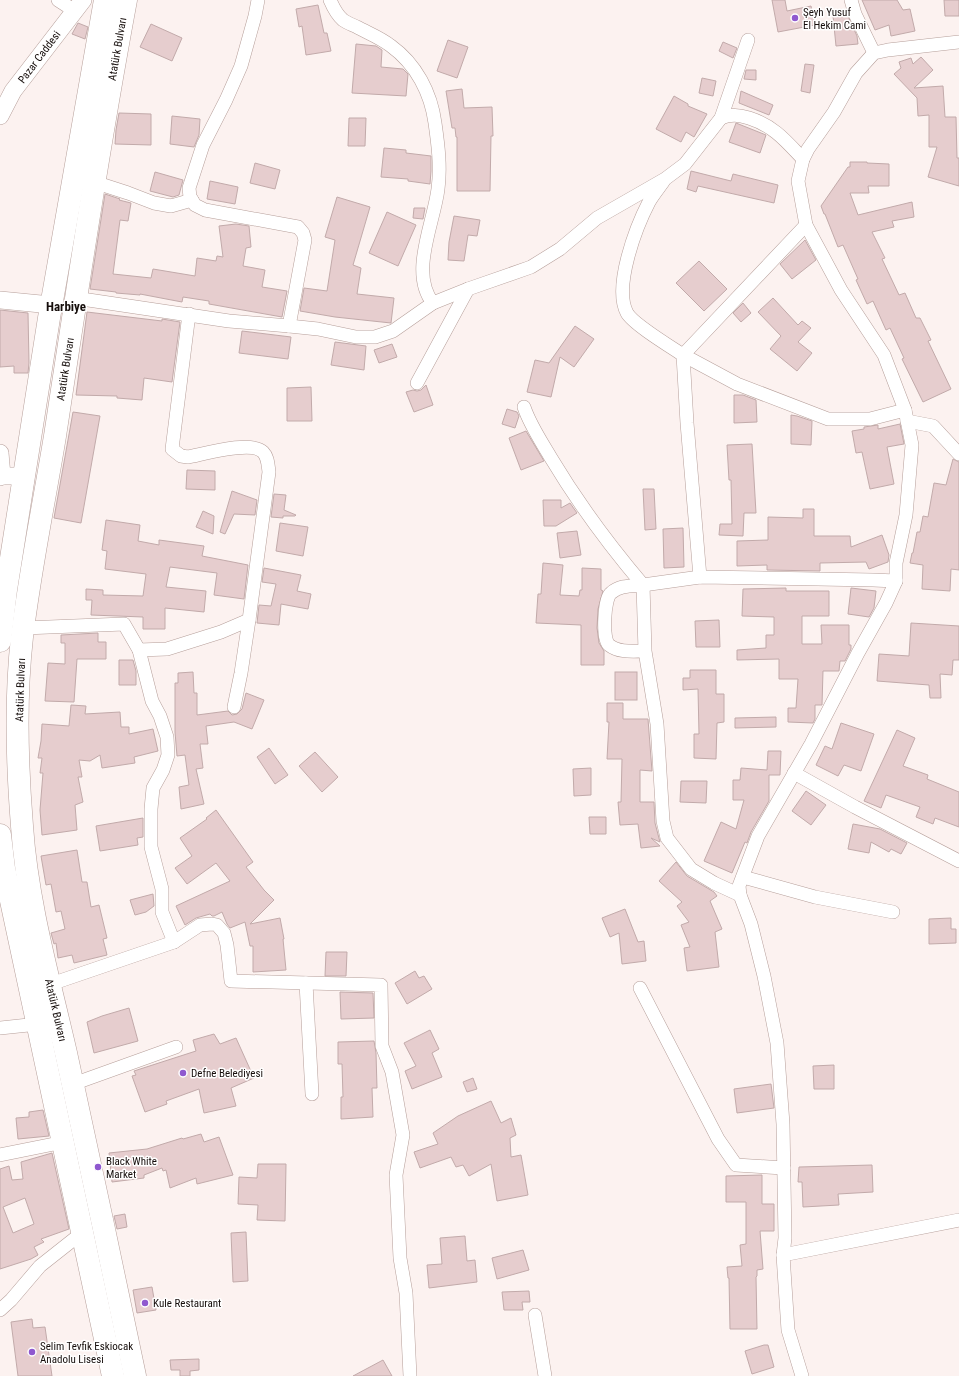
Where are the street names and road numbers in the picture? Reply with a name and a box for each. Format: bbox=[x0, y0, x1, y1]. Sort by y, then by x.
street label: Atatürk Bulvarı bbox=[106, 17, 129, 82]
street label: Pazar Caddesi bbox=[15, 28, 63, 86]
street label: Atatürk Bulvarı bbox=[54, 337, 77, 402]
street label: Atatürk Bulvarı bbox=[13, 658, 28, 722]
street label: Atatürk Bulvarı bbox=[42, 978, 69, 1043]

